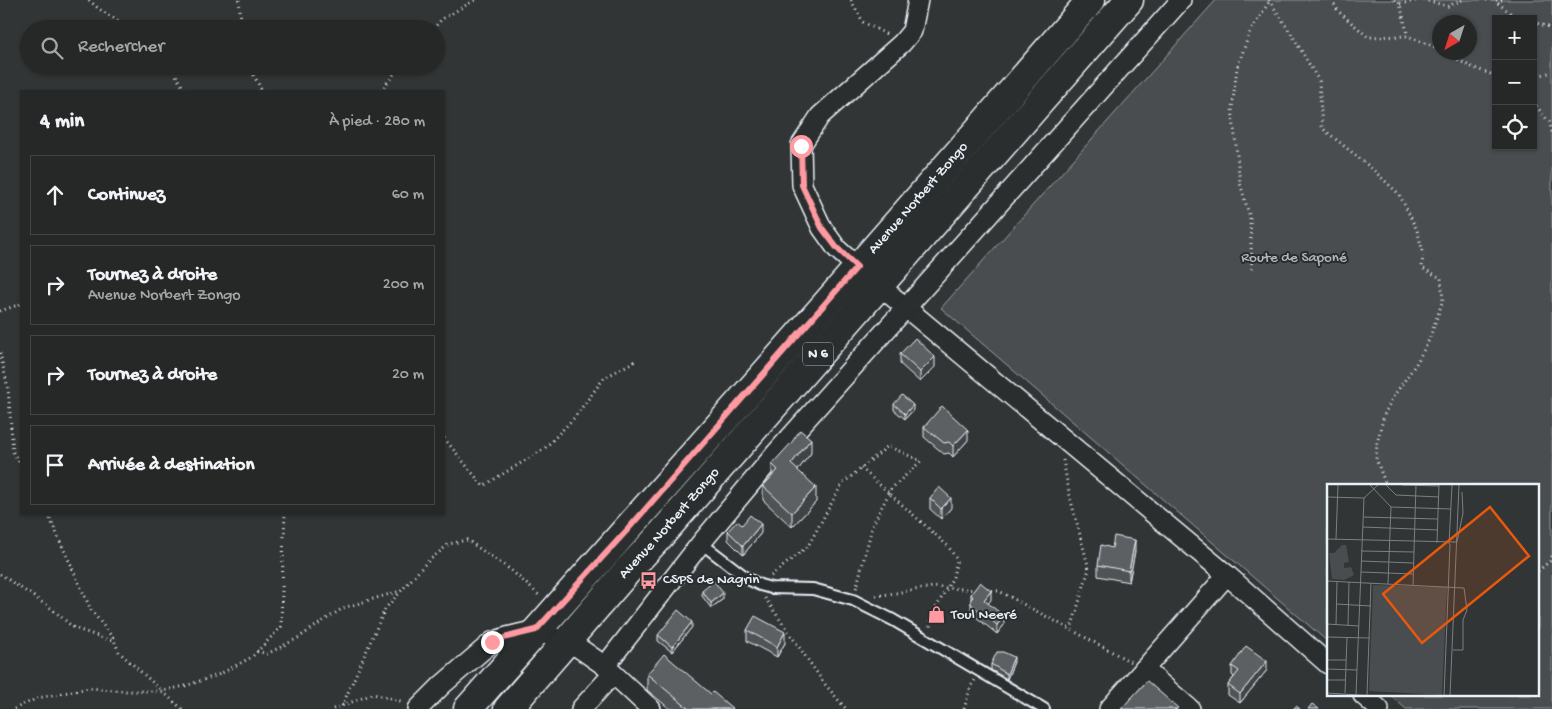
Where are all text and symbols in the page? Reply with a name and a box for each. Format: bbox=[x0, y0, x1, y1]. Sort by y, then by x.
north arrow bbox=[1432, 15, 1477, 60]
map controls bbox=[1492, 15, 1537, 150]
button: + bbox=[1492, 15, 1537, 60]
search box bbox=[20, 20, 445, 75]
icon: search bbox=[38, 34, 66, 62]
text: Rechercher bbox=[78, 36, 164, 59]
button: − bbox=[1492, 60, 1537, 105]
button: locate bbox=[1492, 105, 1537, 150]
text: 4 min bbox=[40, 110, 84, 135]
text: À pied · 280 m bbox=[329, 113, 425, 132]
route start bbox=[790, 135, 813, 158]
street label: Avenue Norbert Zongo bbox=[865, 138, 973, 258]
icon: ahead bbox=[41, 181, 69, 209]
text: Continuez bbox=[88, 184, 165, 207]
text: 60 m bbox=[392, 186, 424, 205]
park label: Route de Saponé bbox=[1241, 249, 1347, 267]
text: Tournez à droite bbox=[88, 264, 217, 287]
icon: right bbox=[41, 271, 69, 299]
text: 200 m bbox=[383, 276, 424, 295]
text: Avenue Norbert Zongo bbox=[88, 287, 241, 306]
road number: N 6 bbox=[803, 342, 833, 366]
icon: right bbox=[41, 361, 69, 389]
text: Tournez à droite bbox=[88, 364, 217, 387]
text: 20 m bbox=[392, 366, 424, 385]
icon: arrive bbox=[41, 451, 69, 479]
text: Arrivée à destination bbox=[88, 454, 254, 477]
street label: Avenue Norbert Zongo bbox=[615, 464, 724, 583]
inset map bbox=[1327, 484, 1540, 696]
bus stop icon: CSPS de Nagrin bbox=[639, 570, 659, 590]
place label: CSPS de Nagrin bbox=[663, 571, 759, 589]
shop icon: Toul Neeré bbox=[927, 605, 947, 625]
place label: Toul Neeré bbox=[950, 606, 1017, 624]
route end bbox=[481, 631, 504, 654]

